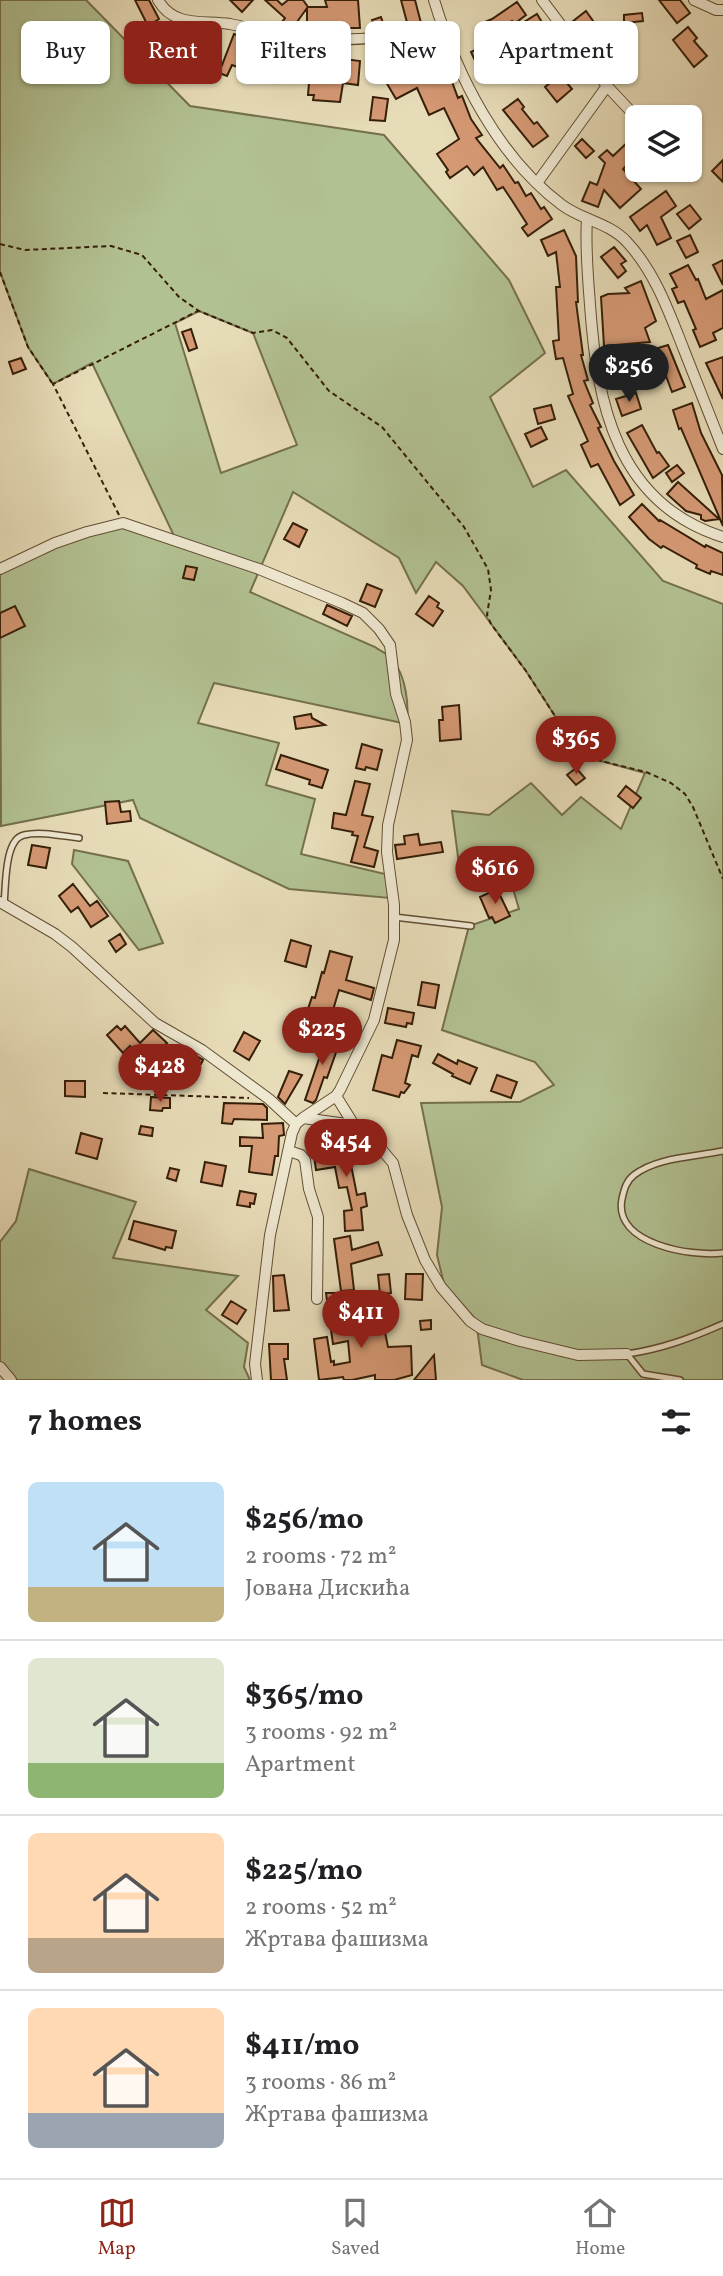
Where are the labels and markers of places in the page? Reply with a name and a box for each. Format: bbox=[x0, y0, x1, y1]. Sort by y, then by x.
pin: $256 bbox=[588, 344, 670, 404]
pin: $365 bbox=[535, 716, 617, 776]
pin: $616 bbox=[454, 846, 536, 906]
pin: $225 bbox=[281, 1007, 363, 1067]
pin: $428 bbox=[119, 1044, 201, 1104]
pin: $454 bbox=[305, 1120, 387, 1179]
pin: $411 bbox=[320, 1290, 402, 1350]

